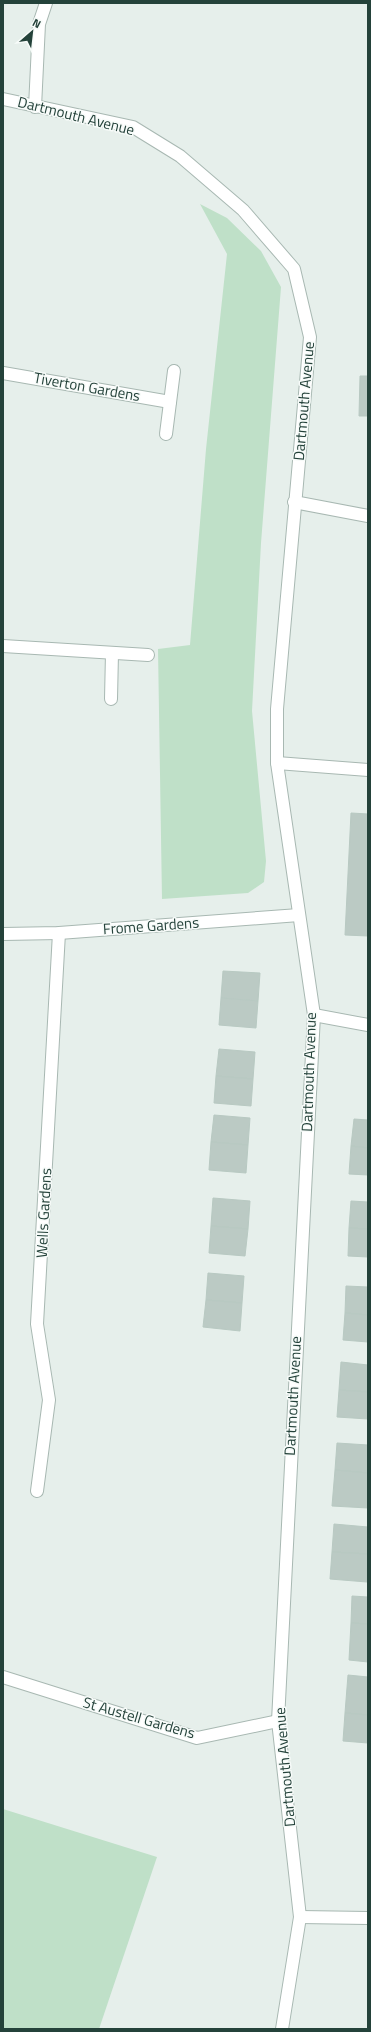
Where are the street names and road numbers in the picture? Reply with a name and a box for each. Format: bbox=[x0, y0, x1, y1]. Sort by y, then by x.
street label: Dartmouth Avenue bbox=[15, 90, 137, 141]
street label: Dartmouth Avenue bbox=[287, 340, 320, 462]
street label: Tiverton Gardens bbox=[32, 366, 142, 407]
street label: Frome Gardens bbox=[102, 911, 200, 940]
street label: Dartmouth Avenue bbox=[295, 1012, 322, 1132]
street label: Wells Gardens bbox=[30, 1167, 57, 1259]
street label: Dartmouth Avenue bbox=[278, 1336, 307, 1456]
street label: St Austell Gardens bbox=[80, 1691, 198, 1745]
street label: Dartmouth Avenue bbox=[268, 1706, 301, 1828]

